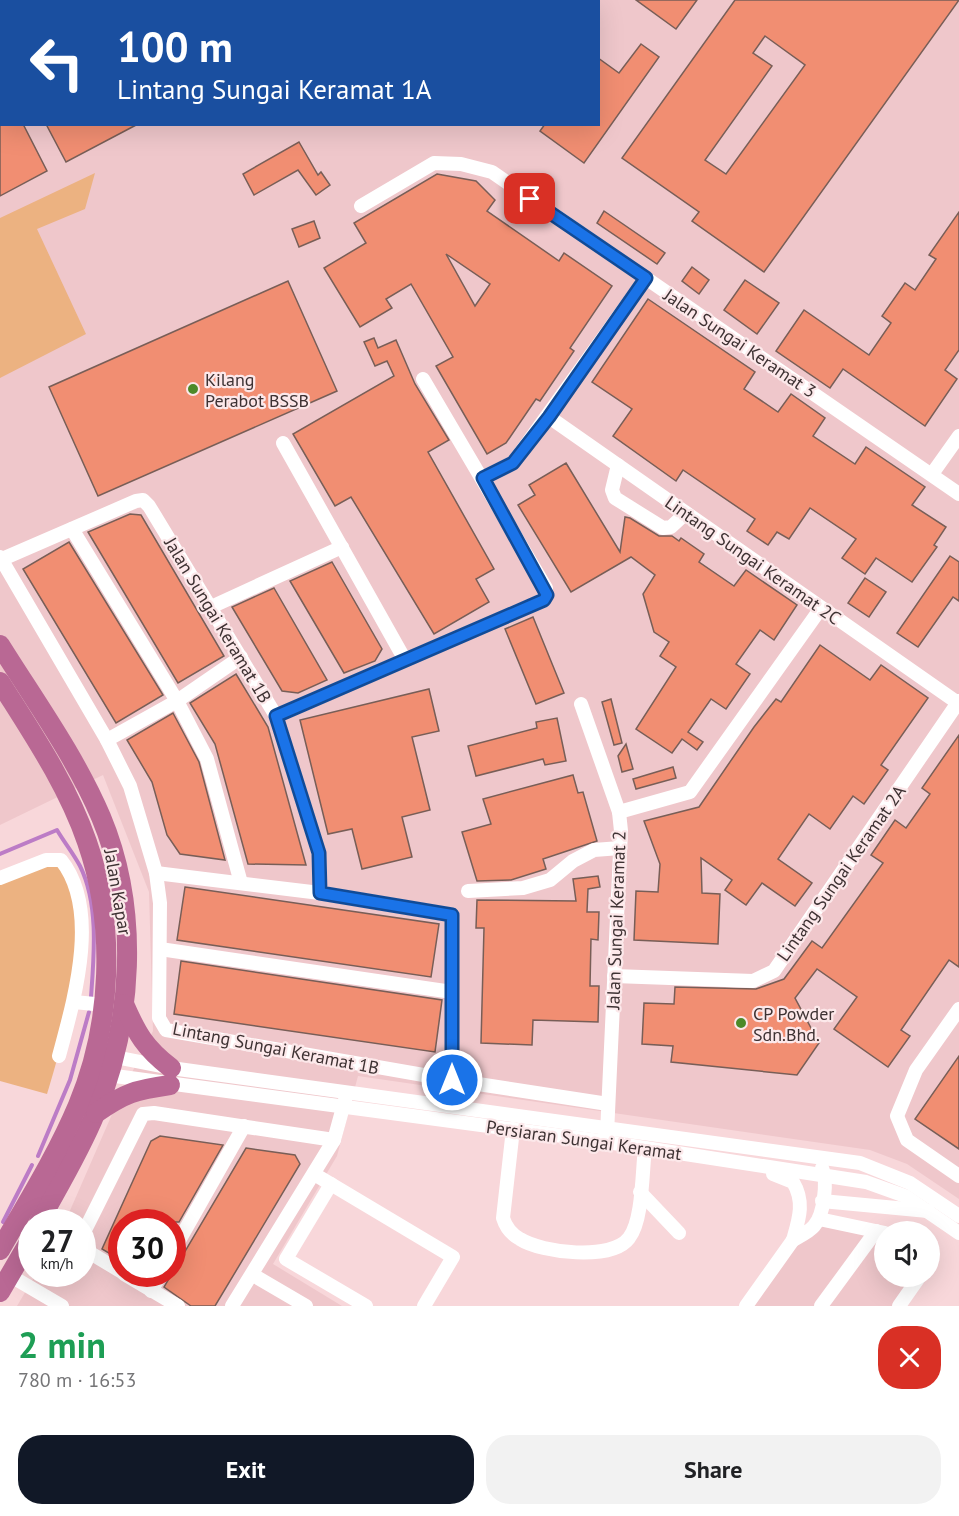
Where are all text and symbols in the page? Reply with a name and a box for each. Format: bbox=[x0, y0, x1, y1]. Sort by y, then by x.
text: 100 m bbox=[117, 19, 233, 74]
icon: left bbox=[18, 24, 96, 102]
text: Lintang Sungai Keramat 1A bbox=[117, 72, 432, 106]
pin bbox=[504, 173, 555, 224]
icon: arrive bbox=[513, 182, 546, 215]
street label: Jalan Sungai Keramat 3 bbox=[659, 283, 821, 403]
place label: Kilang Perabot BSSB bbox=[205, 368, 309, 412]
marker: Kilang Perabot BSSB bbox=[186, 382, 200, 396]
street label: Lintang Sungai Keramat 2C bbox=[661, 490, 845, 630]
street label: Jalan Sungai Keramat 1B bbox=[159, 532, 277, 707]
street label: Lintang Sungai Keramat 2A bbox=[771, 780, 911, 966]
street label: Jalan Sungai Keramat 2 bbox=[601, 830, 631, 1011]
street label: Jalan Kapar bbox=[99, 846, 137, 937]
place label: CP Powder Sdn.Bhd. bbox=[753, 1002, 834, 1046]
marker: CP Powder Sdn.Bhd. bbox=[734, 1016, 748, 1030]
street label: Lintang Sungai Keramat 1B bbox=[171, 1017, 381, 1079]
position arrow bbox=[420, 1048, 484, 1112]
street label: Persiaran Sungai Keramat bbox=[485, 1115, 683, 1165]
speed limit sign: 30 bbox=[108, 1209, 186, 1287]
text: 27 bbox=[40, 1221, 74, 1260]
map controls bbox=[874, 1221, 940, 1287]
button: sound bbox=[874, 1221, 940, 1287]
text: km/h bbox=[41, 1254, 73, 1273]
text: 2 min bbox=[18, 1321, 106, 1368]
button: close bbox=[878, 1326, 941, 1389]
text: 780 m · 16:53 bbox=[18, 1367, 136, 1393]
button: Exit bbox=[18, 1435, 474, 1504]
button: Share bbox=[486, 1435, 941, 1504]

